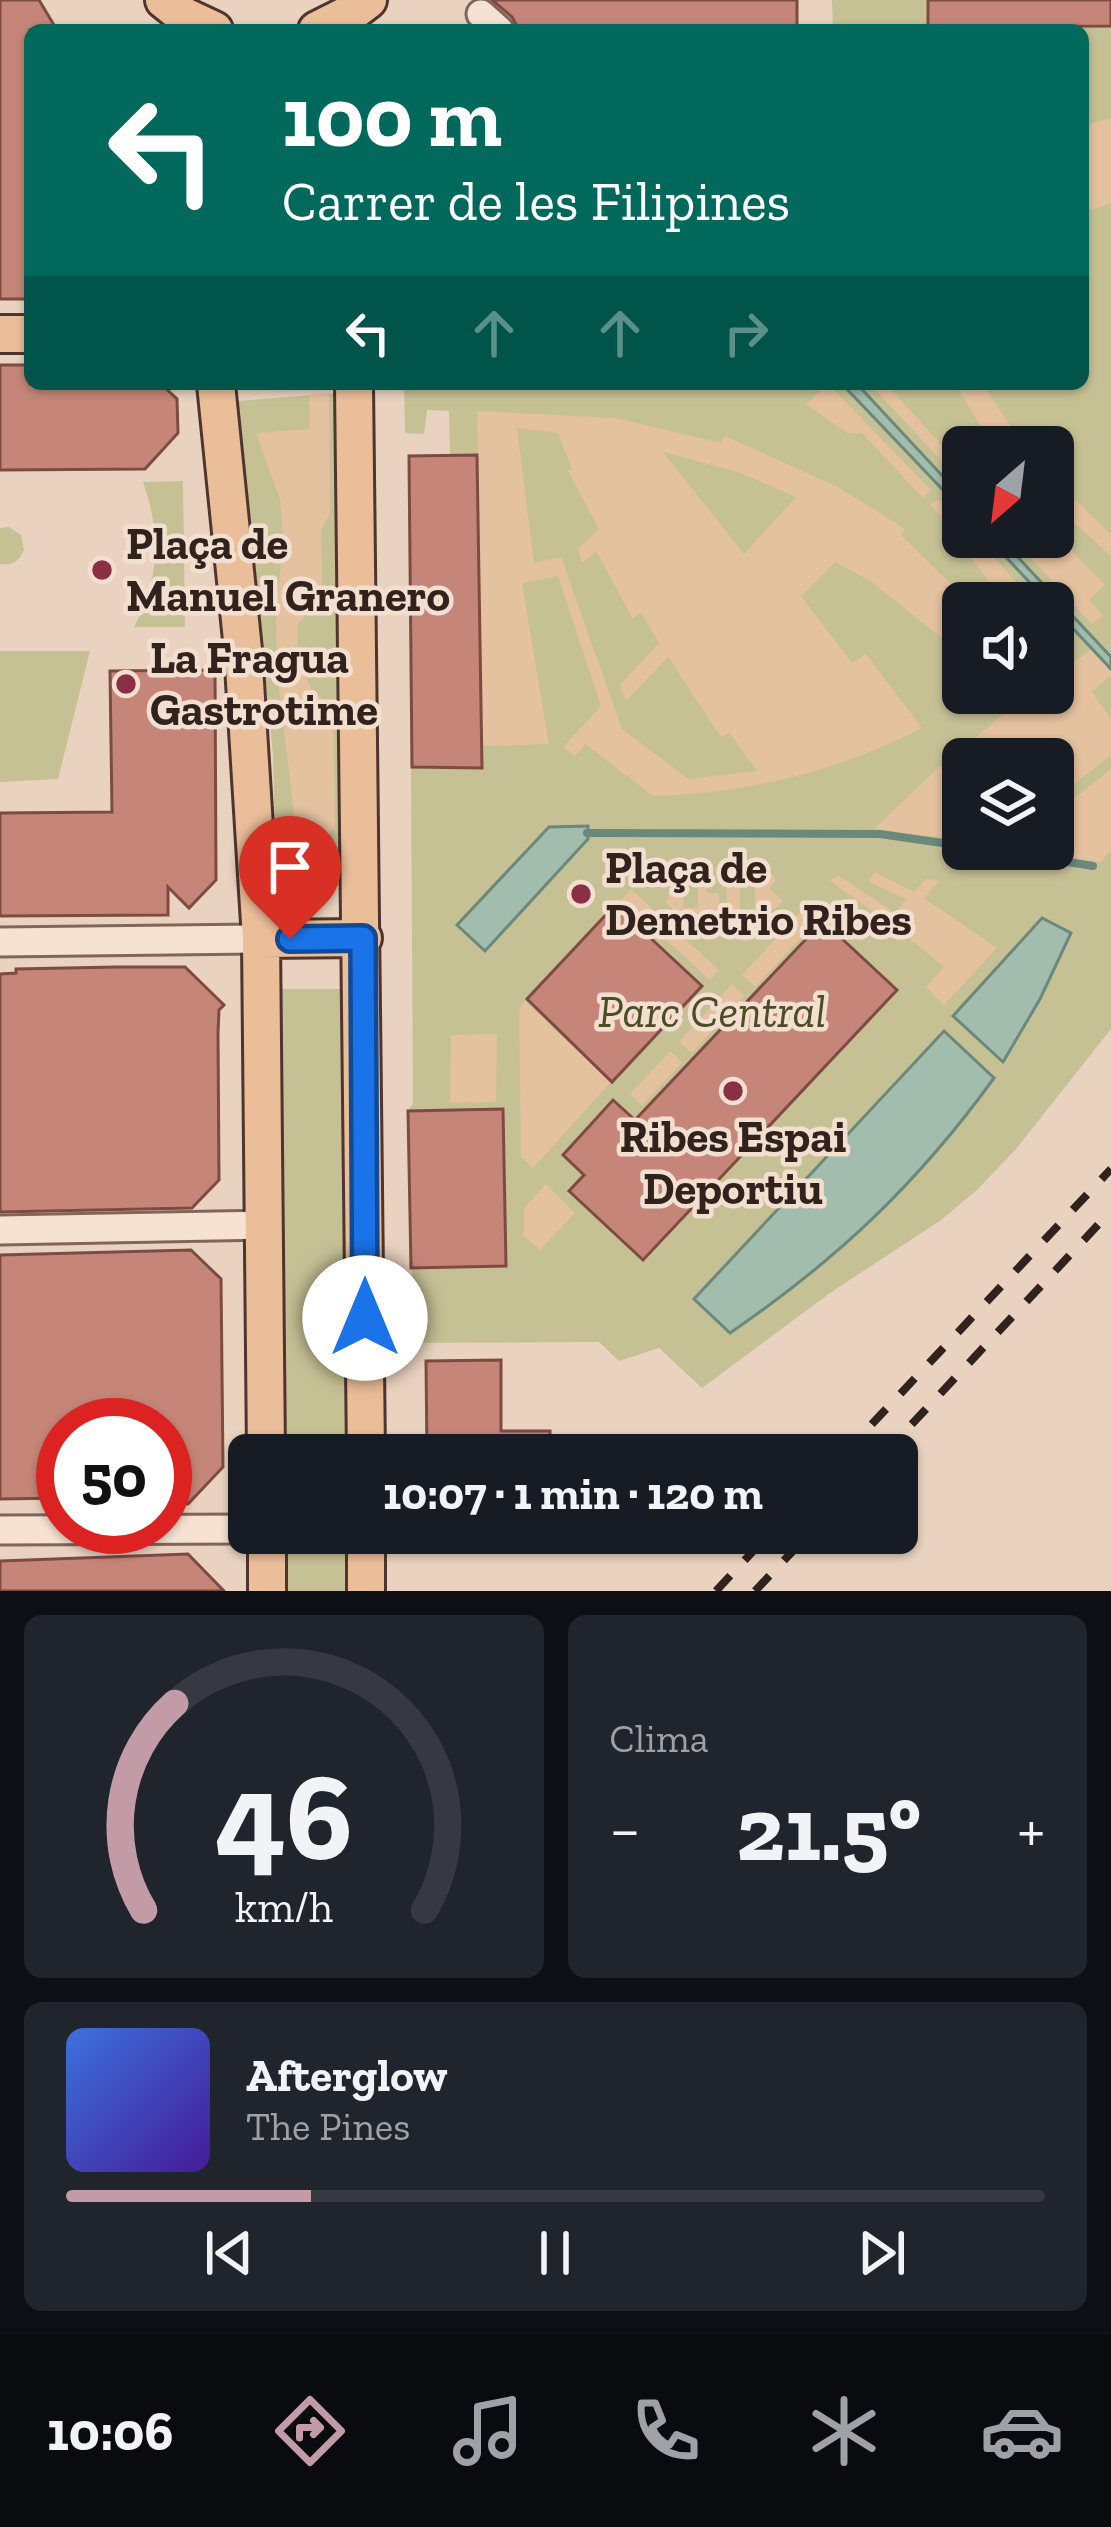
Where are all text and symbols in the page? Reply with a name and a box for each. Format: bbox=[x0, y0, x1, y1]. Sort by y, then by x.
text: 100 m bbox=[282, 67, 502, 168]
icon: left bbox=[84, 72, 240, 228]
text: Carrer de les Filipines bbox=[282, 169, 790, 234]
icon: left bbox=[335, 300, 401, 366]
icon: ahead bbox=[461, 300, 527, 366]
icon: ahead bbox=[587, 300, 653, 366]
icon: right bbox=[713, 300, 779, 366]
north arrow bbox=[942, 426, 1074, 558]
map controls bbox=[942, 426, 1074, 870]
place label: Plaça de Manuel Granero bbox=[126, 517, 450, 623]
marker: Plaça de Manuel Granero bbox=[89, 557, 115, 583]
button: sound bbox=[942, 582, 1074, 714]
place label: La Fragua Gastrotime bbox=[150, 631, 378, 737]
marker: La Fragua Gastrotime bbox=[113, 671, 139, 697]
button: layers bbox=[942, 738, 1074, 870]
pin bbox=[239, 816, 341, 939]
icon: arrive bbox=[257, 834, 323, 900]
place label: Plaça de Demetrio Ribes bbox=[605, 841, 912, 947]
marker: Plaça de Demetrio Ribes bbox=[568, 881, 594, 907]
park label: Parc Central bbox=[598, 985, 826, 1039]
marker: Ribes Espai Deportiu bbox=[720, 1078, 746, 1104]
place label: Ribes Espai Deportiu bbox=[619, 1110, 847, 1216]
position arrow bbox=[302, 1255, 428, 1381]
speed limit sign: 50 bbox=[36, 1398, 192, 1554]
text: 10:07 · 1 min · 120 m bbox=[383, 1467, 763, 1521]
text: Clima bbox=[610, 1715, 708, 1762]
text: 46 bbox=[215, 1741, 353, 1891]
text: 21.5° bbox=[736, 1775, 921, 1883]
text: − bbox=[610, 1790, 640, 1869]
text: + bbox=[1017, 1790, 1045, 1869]
text: km/h bbox=[235, 1881, 333, 1932]
text: Afterglow bbox=[246, 2049, 447, 2103]
text: The Pines bbox=[246, 2103, 410, 2150]
icon: previous bbox=[196, 2220, 262, 2286]
icon: pause bbox=[522, 2220, 588, 2286]
icon: next bbox=[849, 2220, 915, 2286]
icon: directions bbox=[268, 2389, 352, 2473]
icon: music bbox=[446, 2389, 530, 2473]
icon: phone bbox=[624, 2389, 708, 2473]
icon: climate bbox=[802, 2389, 886, 2473]
icon: car bbox=[980, 2389, 1064, 2473]
text: 10:06 bbox=[47, 2399, 173, 2464]

